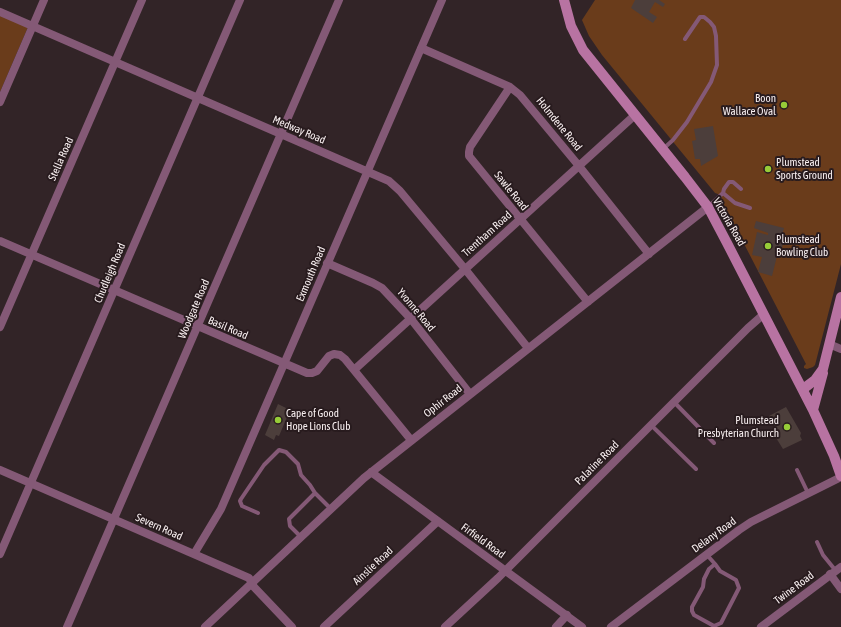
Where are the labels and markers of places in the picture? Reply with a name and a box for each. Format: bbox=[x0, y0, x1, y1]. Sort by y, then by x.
place label: Boon Wallace Oval bbox=[723, 92, 776, 118]
marker: Boon Wallace Oval bbox=[779, 100, 789, 110]
place label: Plumstead Sports Ground bbox=[776, 156, 833, 182]
marker: Plumstead Sports Ground bbox=[763, 164, 773, 174]
place label: Plumstead Bowling Club bbox=[776, 233, 828, 259]
marker: Plumstead Bowling Club bbox=[763, 241, 773, 251]
place label: Cape of Good Hope Lions Club bbox=[286, 407, 350, 433]
place label: Plumstead Presbyterian Church bbox=[698, 414, 779, 440]
marker: Cape of Good Hope Lions Club bbox=[273, 415, 283, 425]
marker: Plumstead Presbyterian Church bbox=[782, 422, 792, 432]

